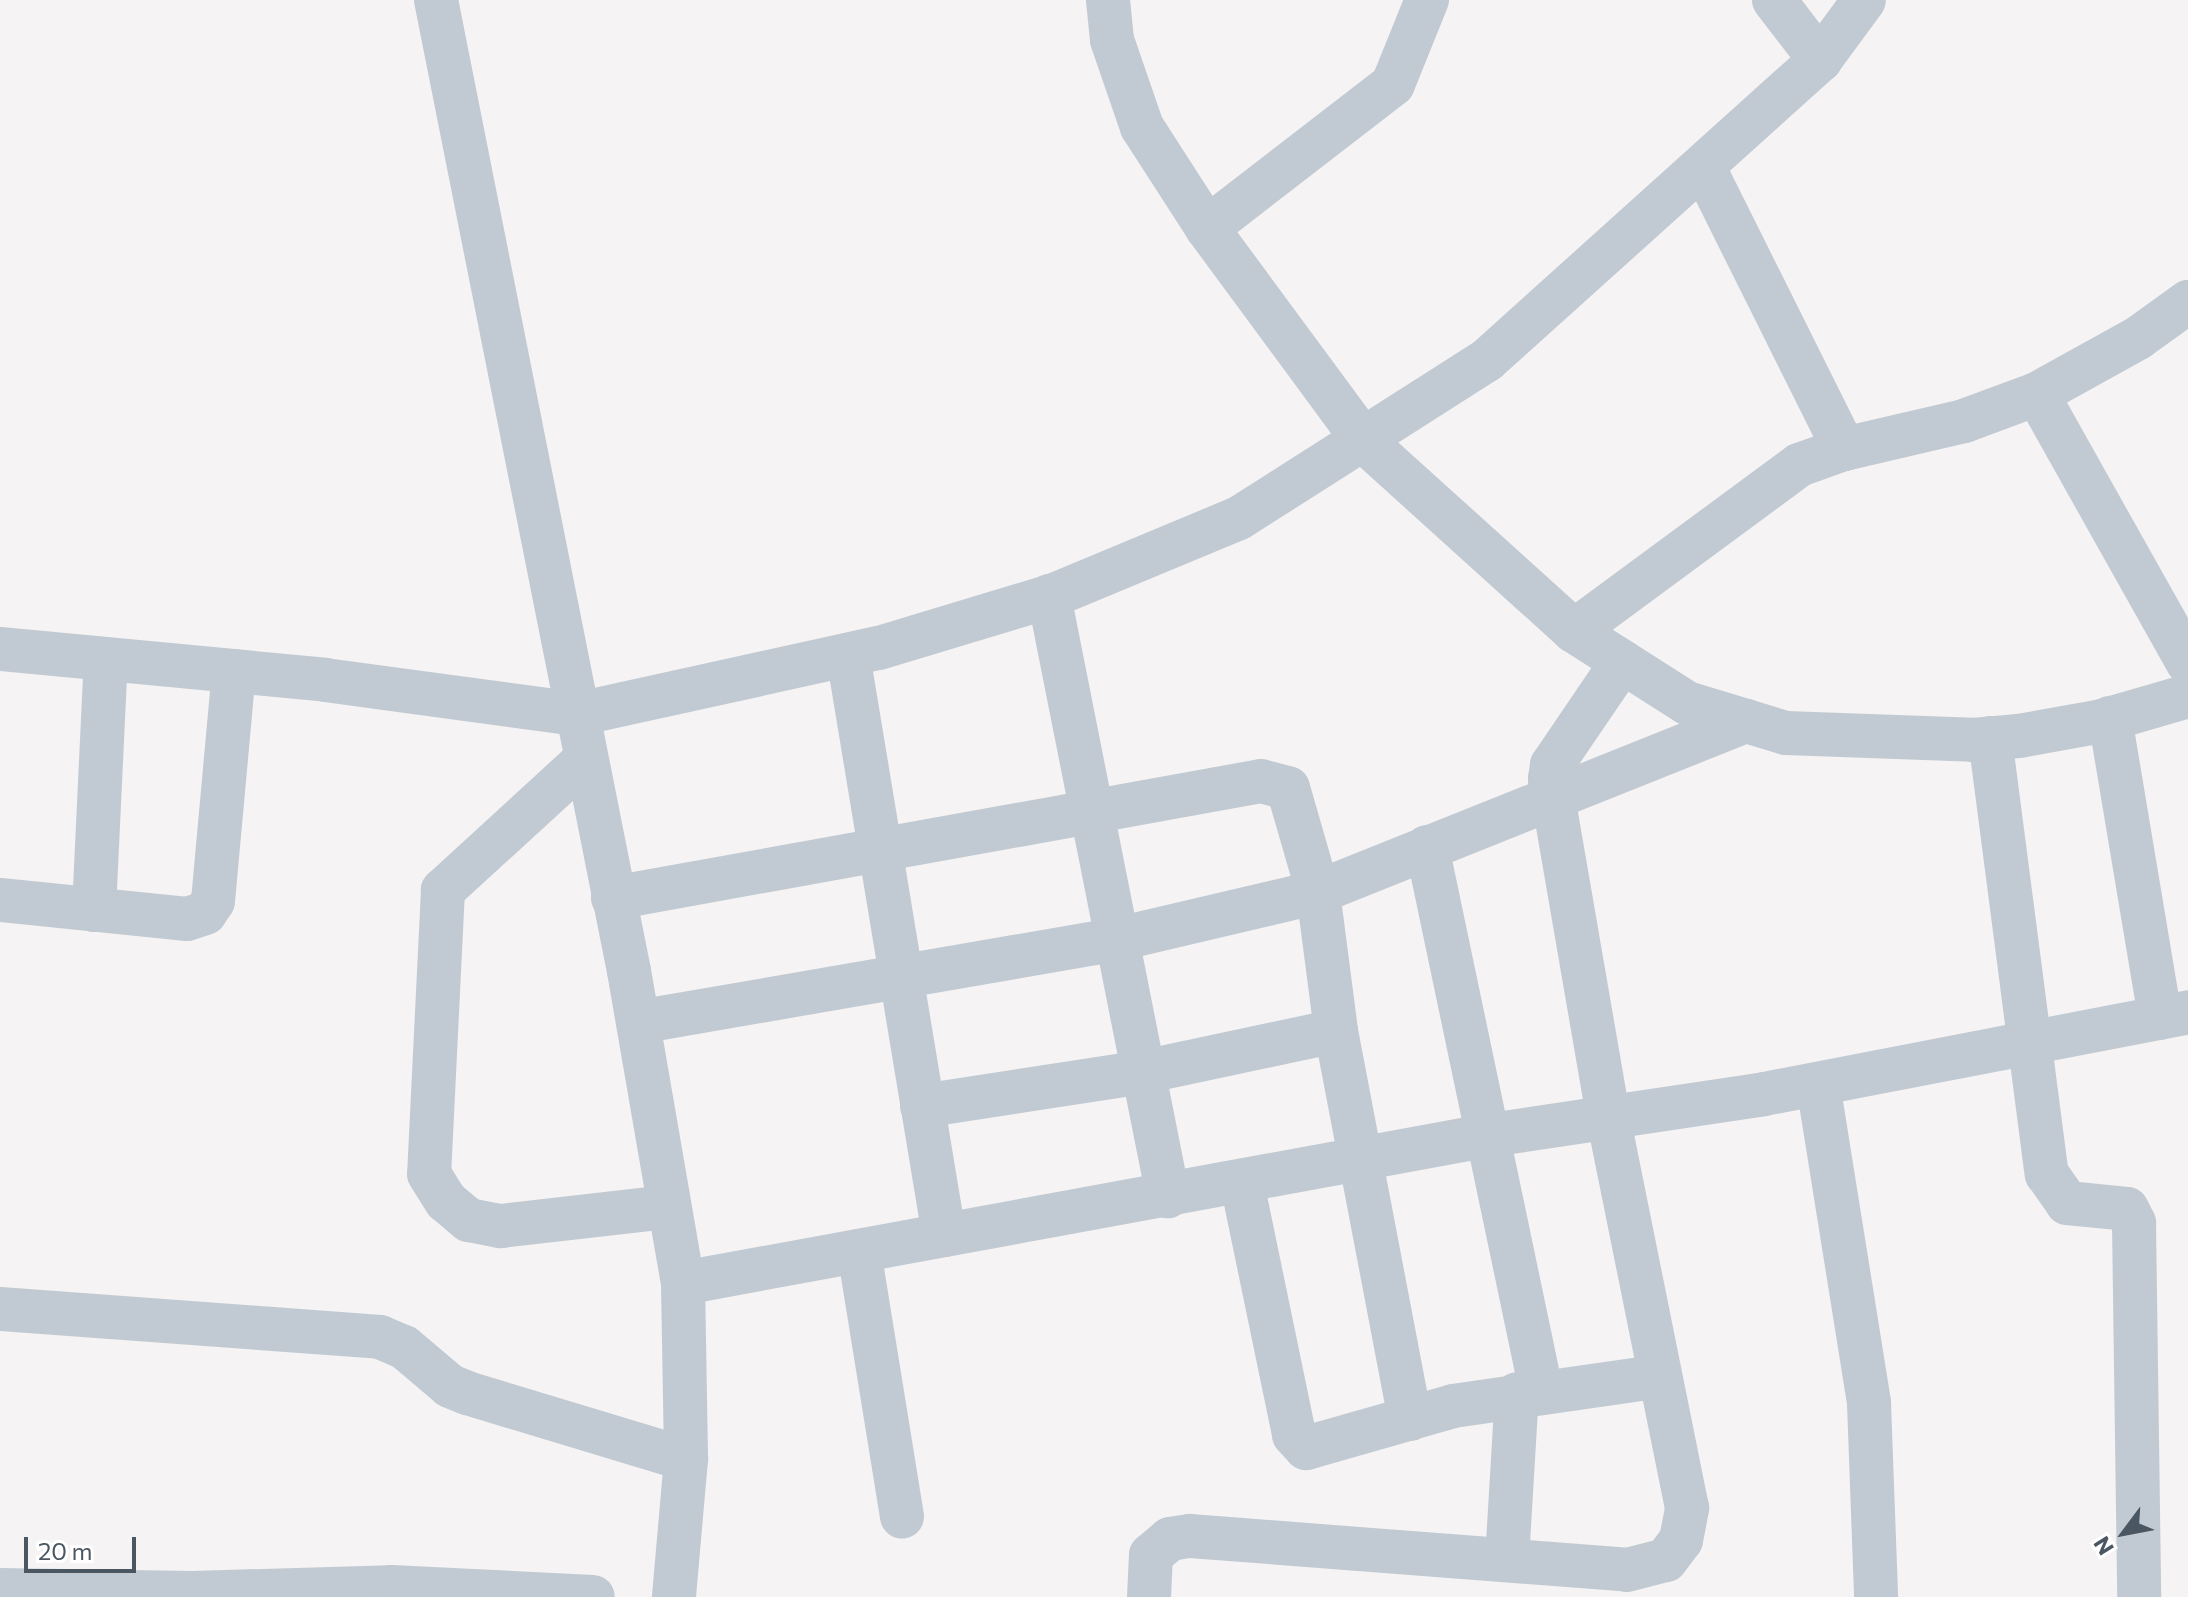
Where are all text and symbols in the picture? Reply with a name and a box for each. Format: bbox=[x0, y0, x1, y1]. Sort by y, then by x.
north arrow bbox=[2084, 1493, 2164, 1573]
scale bar bbox=[28, 1521, 140, 1571]
text: N bbox=[2087, 1532, 2119, 1560]
text: 20 m bbox=[38, 1536, 92, 1565]

